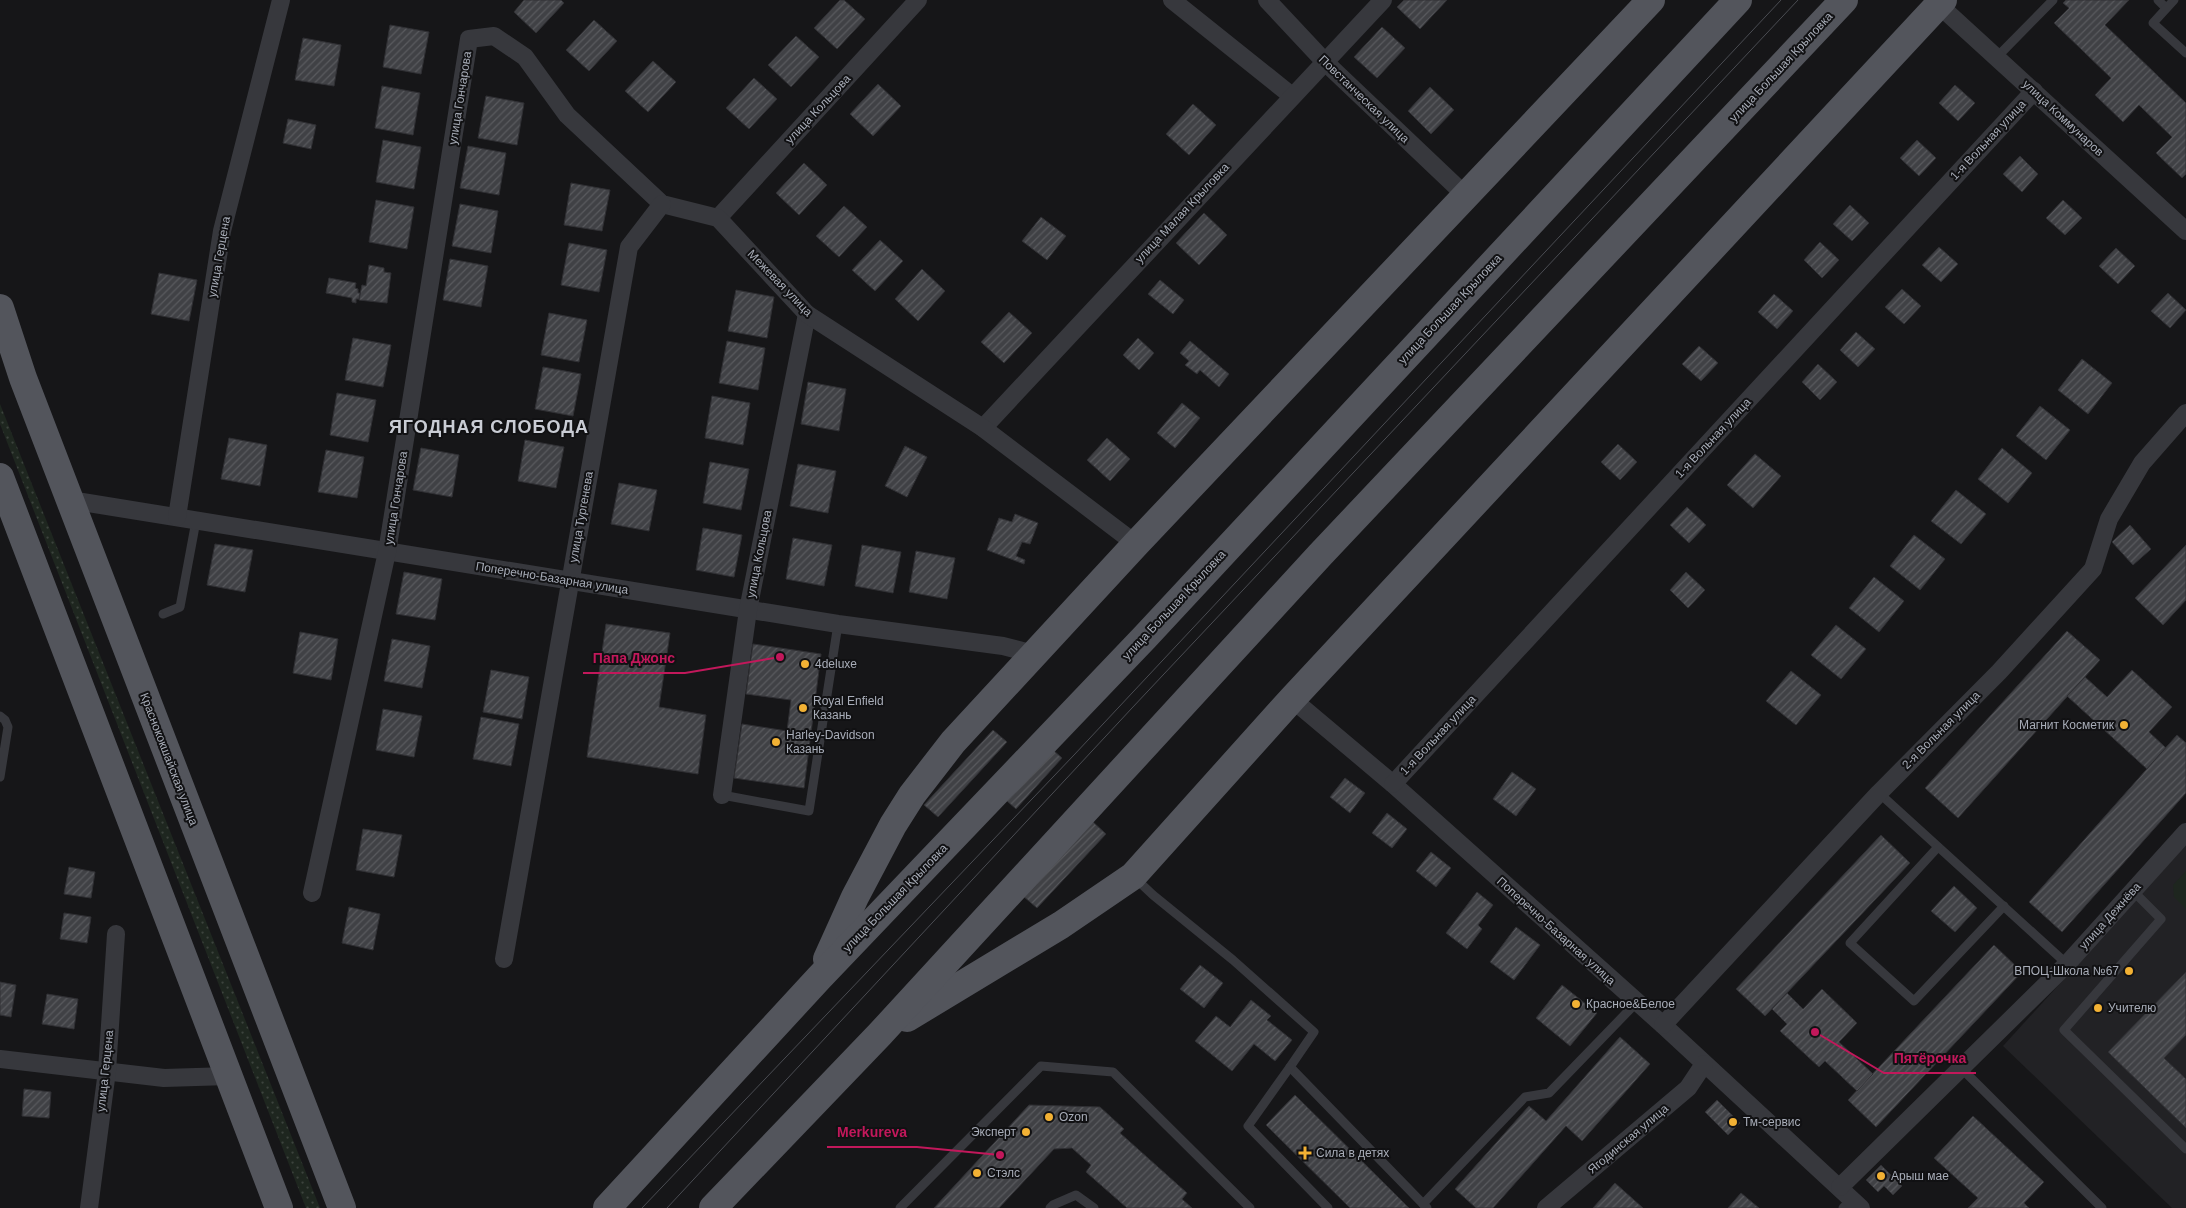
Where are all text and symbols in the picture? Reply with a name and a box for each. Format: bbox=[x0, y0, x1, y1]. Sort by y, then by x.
street label: улица Большая Крыловка bbox=[1727, 9, 1836, 125]
street label: улица Гончарова bbox=[446, 50, 474, 146]
street label: Повстанческая улица bbox=[1316, 52, 1412, 146]
street label: улица Кольцова bbox=[782, 71, 854, 146]
street label: улица Коммунаров bbox=[2020, 77, 2106, 159]
street label: 1-я Вольная улица bbox=[1947, 97, 2029, 183]
street label: улица Малая Крыловка bbox=[1132, 160, 1232, 266]
street label: улица Герцена bbox=[205, 215, 233, 299]
street label: Межевая улица bbox=[745, 247, 816, 319]
street label: улица Большая Крыловка bbox=[1396, 251, 1505, 367]
street label: 1-я Вольная улица bbox=[1672, 395, 1754, 481]
district label: ЯГОДНАЯ СЛОБОДА bbox=[389, 417, 589, 437]
street label: улица Гончарова bbox=[382, 450, 410, 546]
street label: улица Тургенева bbox=[566, 470, 596, 564]
street label: улица Кольцова bbox=[744, 509, 774, 599]
street label: улица Большая Крыловка bbox=[1120, 547, 1229, 663]
street label: Поперечно-Базарная улица bbox=[475, 559, 630, 597]
callout: Папа Джонс bbox=[583, 644, 685, 673]
text: Папа Джонс bbox=[593, 650, 675, 666]
place label: 4deluxe bbox=[815, 657, 857, 671]
marker: 4deluxe bbox=[799, 658, 811, 670]
street label: 2-я Вольная улица bbox=[1899, 688, 1983, 772]
street label: Краснококшайская улица bbox=[137, 691, 201, 828]
street label: 1-я Вольная улица bbox=[1397, 692, 1479, 778]
place label: Royal Enfield Казань bbox=[813, 694, 884, 722]
marker: Royal Enfield Казань bbox=[797, 702, 809, 714]
place label: Магнит Косметик bbox=[2019, 718, 2115, 732]
marker: Магнит Косметик bbox=[2118, 719, 2130, 731]
place label: Harley-Davidson Казань bbox=[786, 728, 875, 756]
marker: Harley-Davidson Казань bbox=[770, 736, 782, 748]
street label: улица Большая Крыловка bbox=[840, 841, 951, 955]
street label: Поперечно-Базарная улица bbox=[1494, 874, 1618, 988]
street label: улица Дежнёва bbox=[2076, 879, 2144, 952]
place label: ВПОЦ-Школа №67 bbox=[2014, 964, 2119, 978]
marker: ВПОЦ-Школа №67 bbox=[2123, 965, 2135, 977]
place label: Красное&Белое bbox=[1586, 997, 1675, 1011]
marker: Красное&Белое bbox=[1570, 998, 1582, 1010]
place label: Учителю bbox=[2108, 1001, 2156, 1015]
marker: Учителю bbox=[2092, 1002, 2104, 1014]
street label: улица Герцена bbox=[94, 1029, 116, 1113]
callout: Пятёрочка bbox=[1884, 1044, 1976, 1073]
text: Пятёрочка bbox=[1894, 1050, 1966, 1066]
street label: Ягодинская улица bbox=[1585, 1101, 1671, 1177]
place label: Ozon bbox=[1059, 1110, 1088, 1124]
marker: Ozon bbox=[1043, 1111, 1055, 1123]
place label: Тм-сервис bbox=[1743, 1115, 1800, 1129]
marker: Тм-сервис bbox=[1727, 1116, 1739, 1128]
callout: Merkureva bbox=[827, 1118, 917, 1147]
text: Merkureva bbox=[837, 1124, 907, 1140]
place label: Эксперт bbox=[971, 1125, 1016, 1139]
marker: Эксперт bbox=[1020, 1126, 1032, 1138]
marker: Сила в детях bbox=[1298, 1146, 1312, 1160]
place label: Сила в детях bbox=[1316, 1146, 1389, 1160]
place label: Стэлс bbox=[987, 1166, 1020, 1180]
marker: Стэлс bbox=[971, 1167, 983, 1179]
place label: Арыш мае bbox=[1891, 1169, 1949, 1183]
marker: Арыш мае bbox=[1875, 1170, 1887, 1182]

